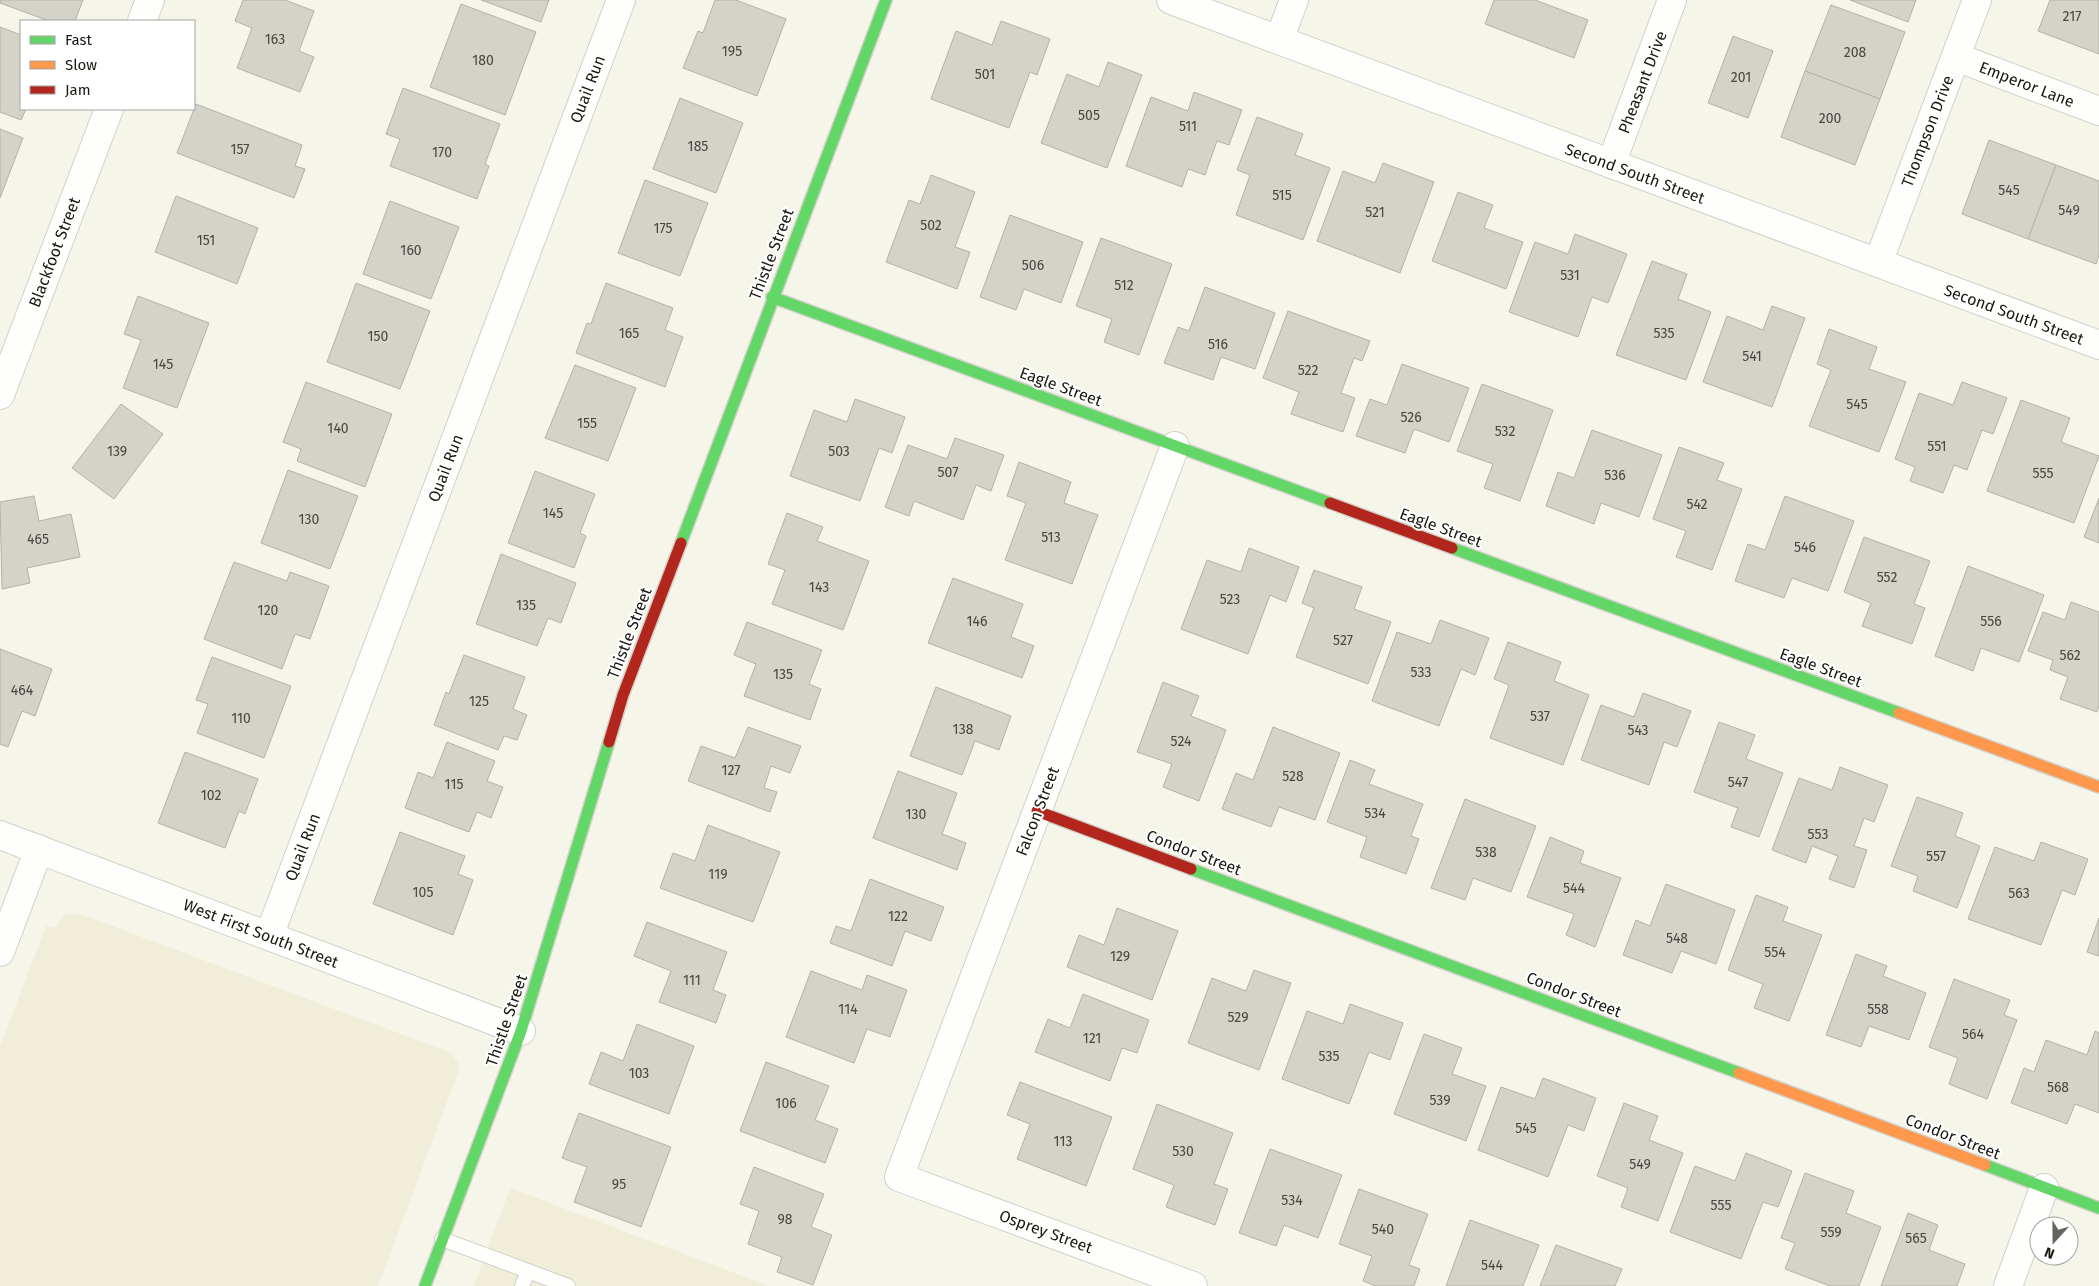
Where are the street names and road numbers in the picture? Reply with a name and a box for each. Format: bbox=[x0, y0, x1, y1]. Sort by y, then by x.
street label: Pheasant Drive bbox=[1614, 28, 1671, 136]
street label: Quail Run bbox=[566, 53, 609, 126]
street label: Emperor Lane bbox=[1977, 58, 2077, 111]
street label: Thompson Drive bbox=[1897, 73, 1958, 190]
street label: Second South Street bbox=[1562, 139, 1708, 208]
street label: Blackfoot Street bbox=[25, 194, 84, 310]
street label: Thistle Street bbox=[745, 206, 798, 303]
street label: Second South Street bbox=[1941, 280, 2087, 349]
street label: Eagle Street bbox=[1017, 363, 1105, 410]
street label: Quail Run bbox=[424, 432, 467, 505]
street label: Eagle Street bbox=[1397, 504, 1485, 551]
street label: Thistle Street bbox=[603, 585, 656, 682]
street label: Eagle Street bbox=[1777, 644, 1865, 691]
street label: Falcon Street bbox=[1012, 764, 1063, 858]
street label: Quail Run bbox=[281, 811, 324, 884]
street label: Condor Street bbox=[1144, 826, 1244, 879]
street label: West First South Street bbox=[181, 895, 341, 972]
street label: Condor Street bbox=[1524, 968, 1624, 1021]
street label: Thistle Street bbox=[482, 971, 531, 1069]
street label: Condor Street bbox=[1903, 1110, 2003, 1163]
street label: Osprey Street bbox=[997, 1206, 1095, 1257]

